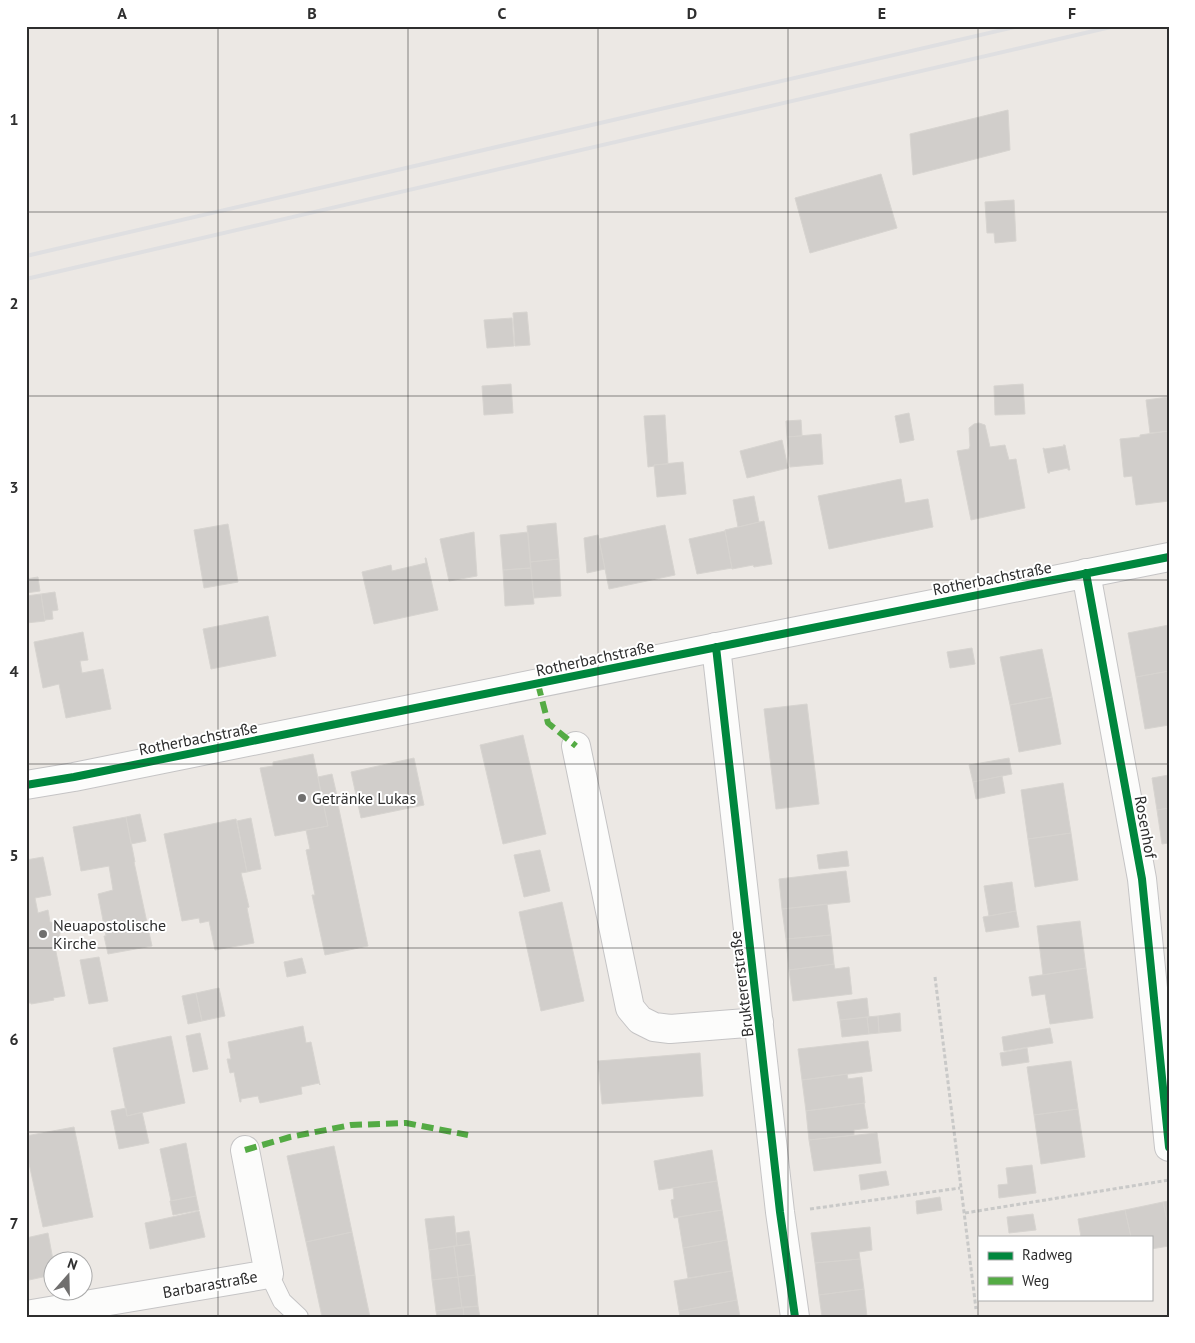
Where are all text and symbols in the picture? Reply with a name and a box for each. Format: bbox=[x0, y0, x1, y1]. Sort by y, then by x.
text: A bbox=[117, 3, 127, 23]
text: B bbox=[307, 3, 317, 23]
text: C bbox=[498, 3, 507, 23]
text: D bbox=[687, 3, 697, 23]
text: E bbox=[878, 3, 886, 23]
text: F bbox=[1068, 3, 1076, 23]
text: 1 bbox=[9, 109, 19, 129]
text: 2 bbox=[9, 293, 19, 313]
text: 3 bbox=[9, 477, 19, 497]
street label: Rotherbachstraße bbox=[931, 557, 1053, 599]
street label: Rotherbachstraße bbox=[534, 636, 656, 680]
text: 4 bbox=[9, 661, 19, 681]
street label: Rotherbachstraße bbox=[137, 717, 259, 759]
place label: Getränke Lukas bbox=[312, 788, 417, 808]
marker: Getränke Lukas bbox=[296, 792, 308, 804]
street label: Rosenhof bbox=[1131, 794, 1161, 861]
text: 5 bbox=[9, 845, 19, 865]
place label: Neuapostolische Kirche bbox=[53, 915, 166, 953]
marker: Neuapostolische Kirche bbox=[37, 928, 49, 940]
street label: Bruktererstraße bbox=[725, 930, 757, 1038]
text: 6 bbox=[9, 1029, 19, 1049]
text: 7 bbox=[9, 1213, 19, 1233]
legend bbox=[978, 1236, 1152, 1300]
text: Radweg bbox=[1022, 1245, 1073, 1264]
north arrow bbox=[42, 1250, 92, 1300]
text: N bbox=[65, 1254, 80, 1274]
street label: Barbarastraße bbox=[161, 1266, 259, 1302]
text: Weg bbox=[1022, 1271, 1049, 1290]

